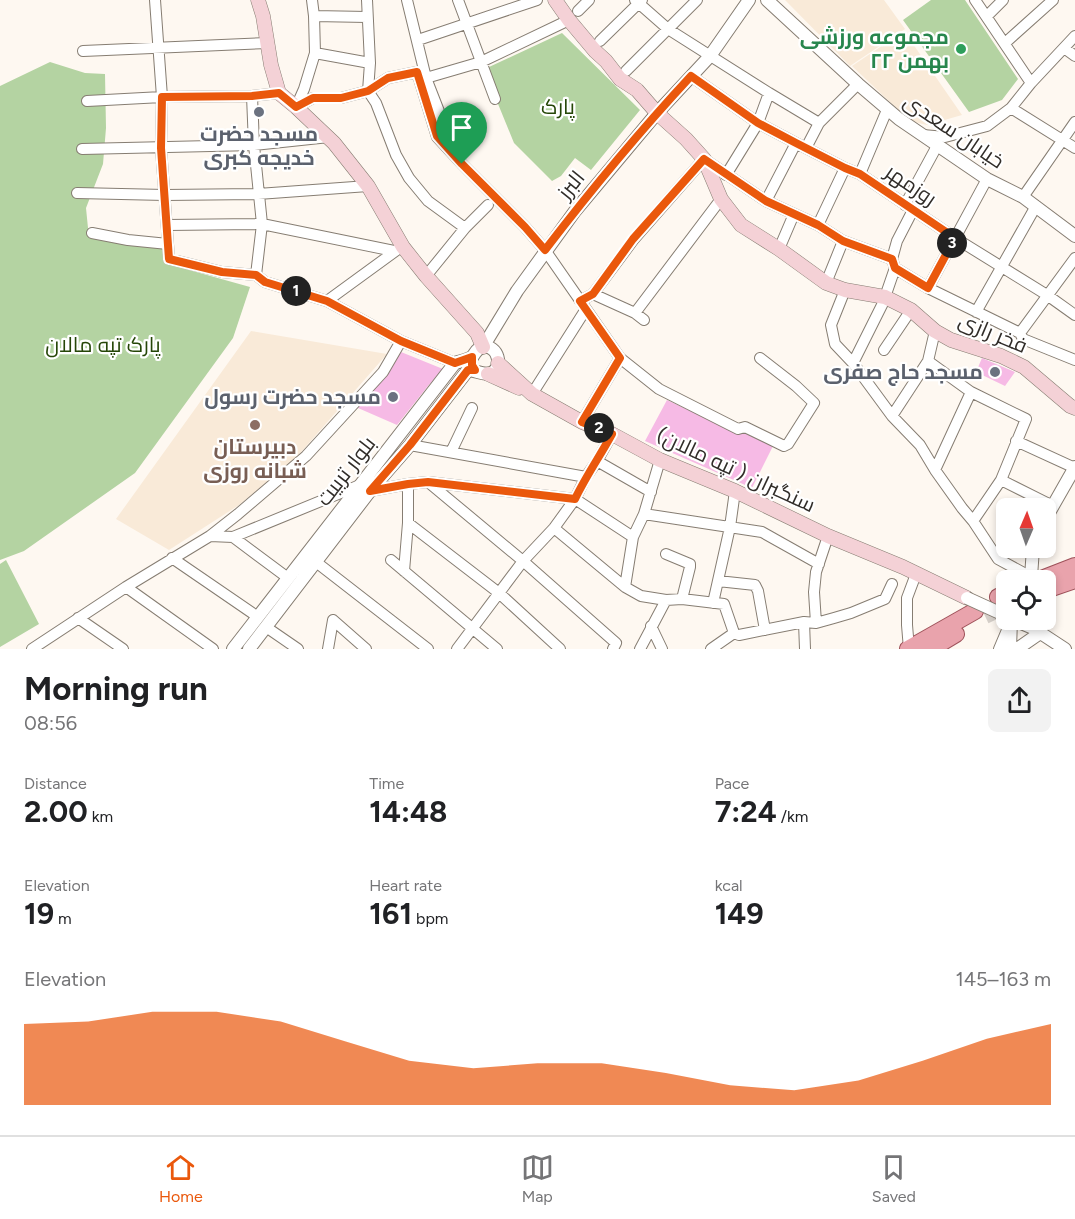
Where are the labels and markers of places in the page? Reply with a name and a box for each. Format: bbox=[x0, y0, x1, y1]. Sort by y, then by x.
place label: مجموعه ورزشی ۲۲ بهمن bbox=[800, 24, 949, 74]
marker: مجموعه ورزشی ۲۲ بهمن bbox=[954, 42, 968, 56]
pin bbox=[436, 102, 487, 164]
marker: مسجد حضرت خدیجه کبری bbox=[252, 105, 266, 119]
place label: مسجد حضرت خدیجه کبری bbox=[200, 121, 318, 170]
pin: 3 bbox=[937, 228, 967, 258]
pin: 1 bbox=[281, 276, 311, 306]
place label: مسجد حاج صفری bbox=[823, 359, 983, 386]
marker: مسجد حاج صفری bbox=[988, 365, 1002, 379]
place label: مسجد حضرت رسول bbox=[204, 384, 381, 410]
marker: مسجد حضرت رسول bbox=[386, 390, 400, 404]
pin: 2 bbox=[584, 413, 614, 443]
marker: دبیرستان شبانه روزی bbox=[248, 418, 262, 432]
place label: دبیرستان شبانه روزی bbox=[203, 434, 307, 484]

